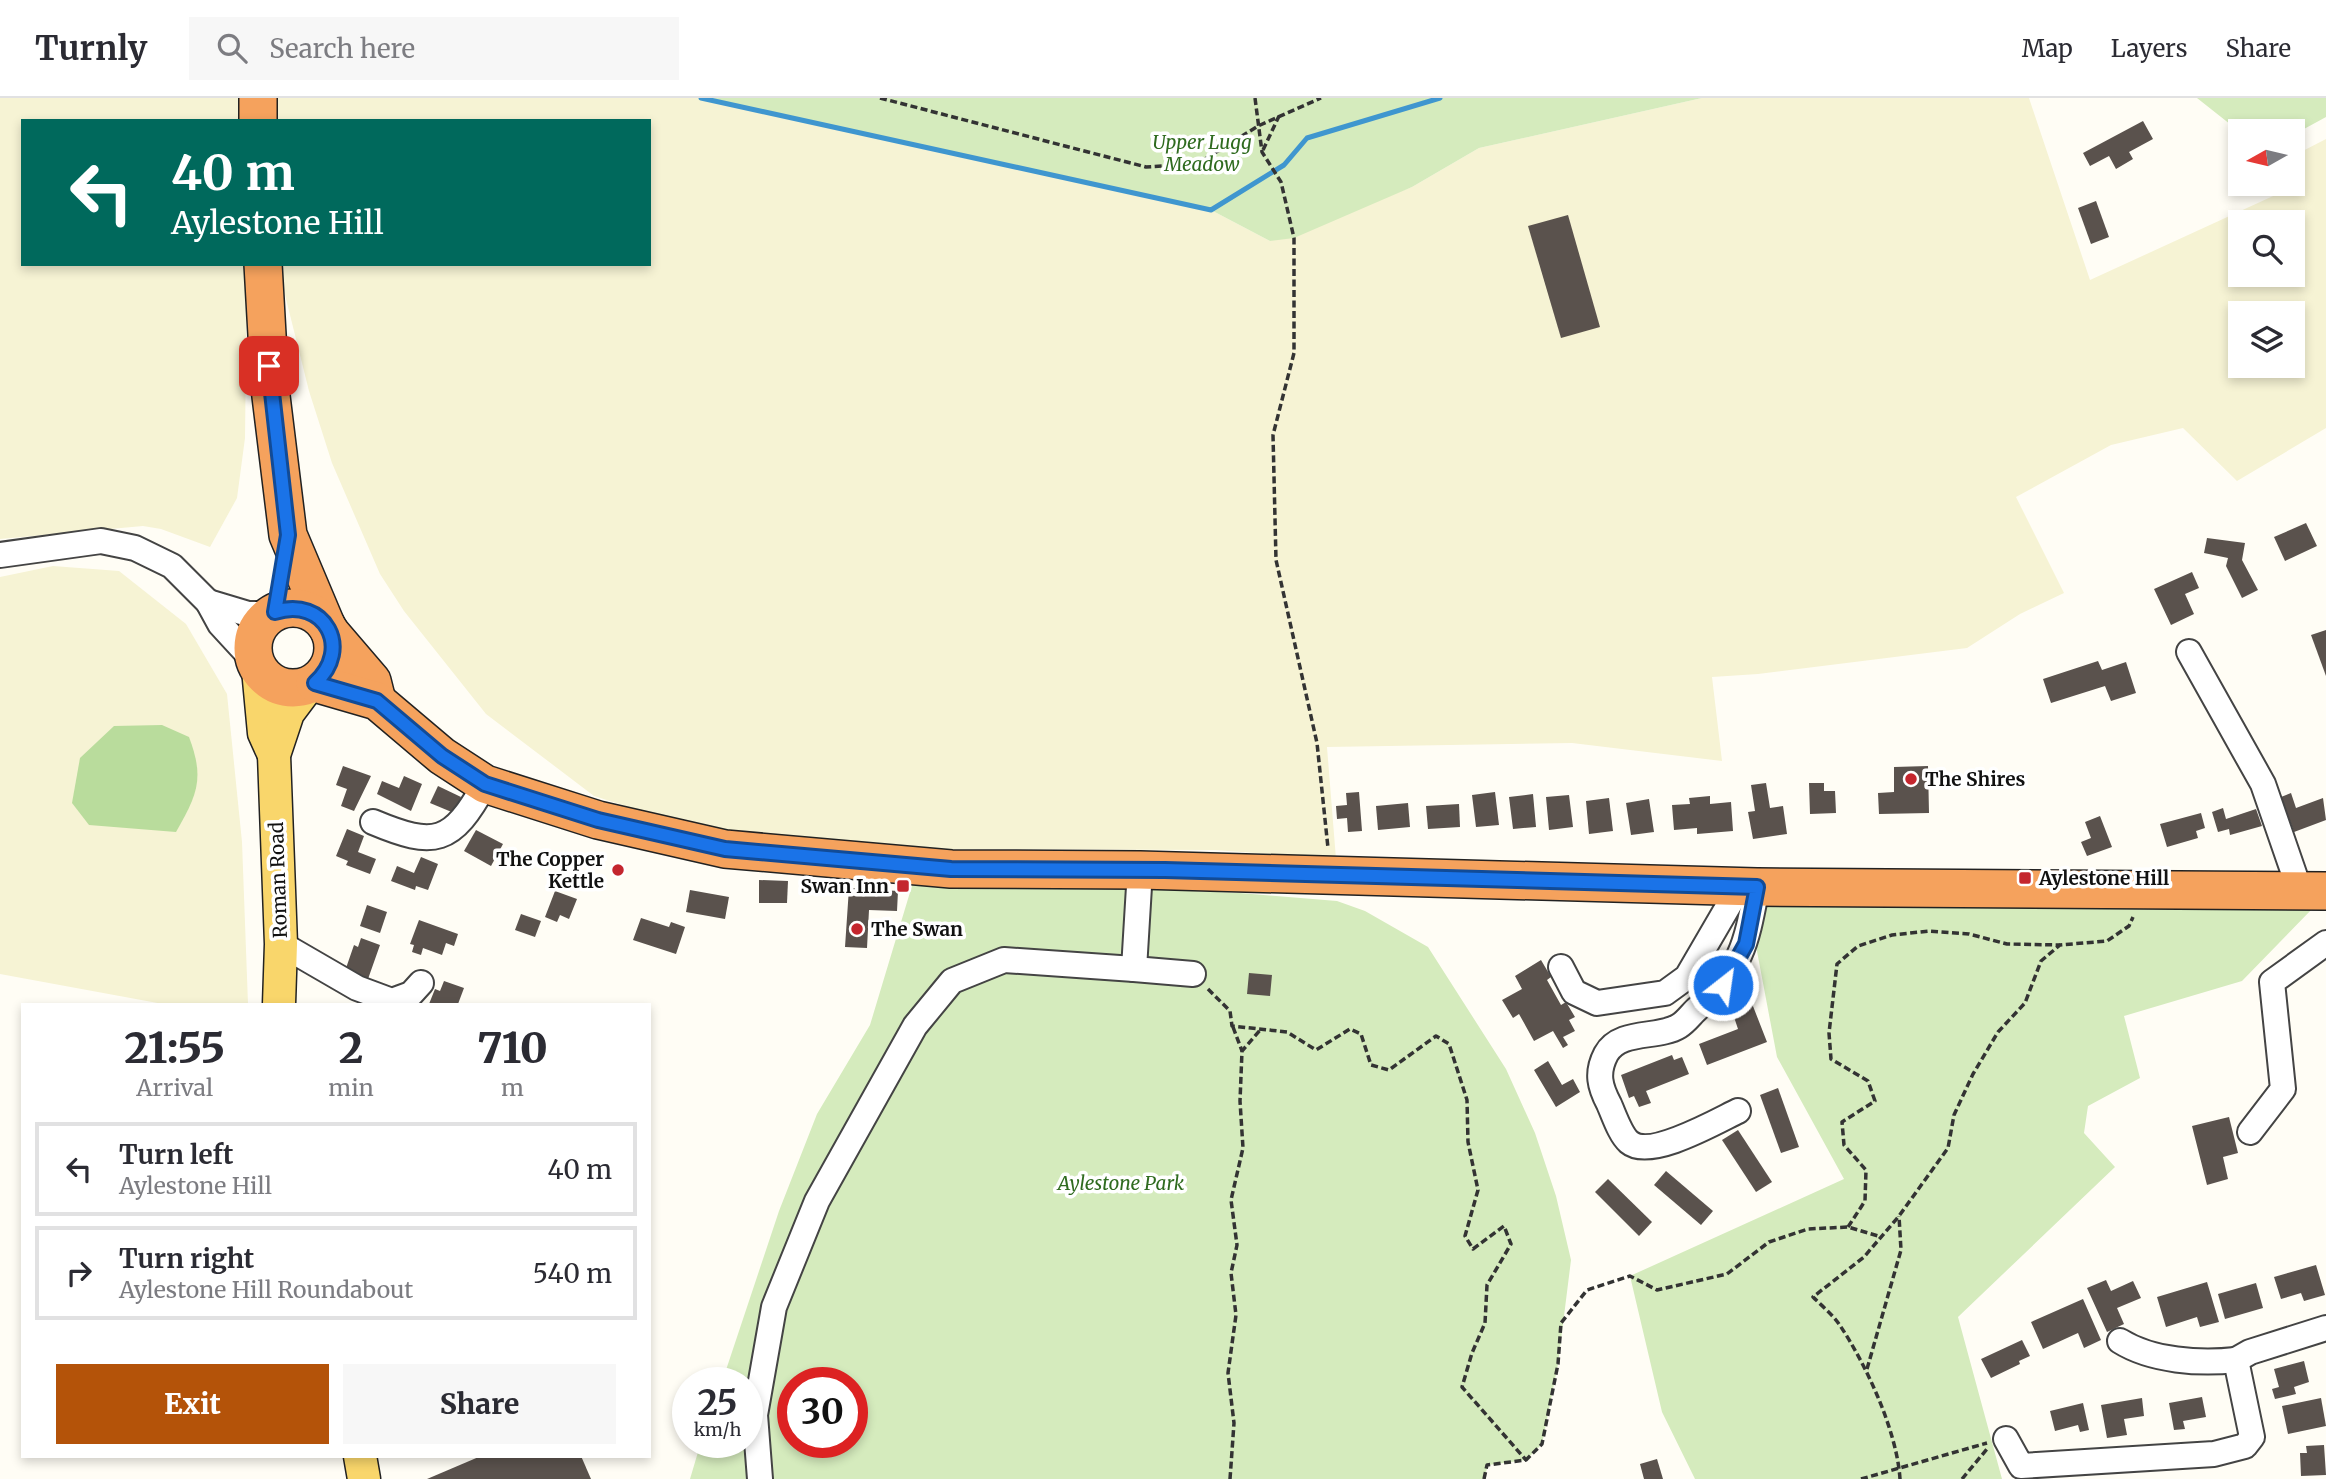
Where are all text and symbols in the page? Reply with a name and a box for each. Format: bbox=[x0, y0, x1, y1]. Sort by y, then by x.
search box bbox=[189, 17, 679, 80]
text: Turnly bbox=[35, 28, 147, 69]
icon: search bbox=[213, 29, 251, 67]
text: Search here bbox=[269, 32, 415, 65]
text: Map bbox=[2022, 33, 2073, 64]
text: Layers bbox=[2111, 33, 2187, 64]
text: Share bbox=[2225, 33, 2291, 64]
north arrow bbox=[2228, 119, 2305, 196]
map controls bbox=[2228, 119, 2305, 378]
park label: Upper Lugg Meadow bbox=[1152, 130, 1252, 176]
text: 40 m bbox=[171, 142, 295, 203]
icon: left bbox=[56, 147, 147, 238]
text: Aylestone Hill bbox=[171, 203, 384, 243]
button: search bbox=[2228, 210, 2305, 287]
button: layers bbox=[2228, 301, 2305, 378]
pin bbox=[239, 336, 299, 396]
icon: arrive bbox=[250, 347, 288, 385]
place label: The Shires bbox=[1925, 767, 2025, 791]
marker: The Shires bbox=[1903, 771, 1919, 787]
street label: Roman Road bbox=[264, 821, 292, 939]
place label: The Copper Kettle bbox=[496, 847, 604, 893]
marker: The Copper Kettle bbox=[610, 862, 626, 878]
place label: Aylestone Hill bbox=[2038, 866, 2169, 890]
marker: Aylestone Hill bbox=[2017, 870, 2033, 886]
place label: Swan Inn bbox=[801, 874, 889, 898]
marker: Swan Inn bbox=[895, 878, 911, 894]
place label: The Swan bbox=[871, 917, 963, 941]
marker: The Swan bbox=[849, 921, 865, 937]
position arrow bbox=[1686, 948, 1760, 1022]
text: 21:55 bbox=[124, 1022, 225, 1074]
text: 2 bbox=[339, 1022, 363, 1074]
text: 710 bbox=[477, 1022, 548, 1074]
text: Arrival bbox=[136, 1073, 213, 1102]
text: min bbox=[328, 1073, 374, 1102]
text: m bbox=[501, 1073, 524, 1102]
text: Turn left bbox=[119, 1138, 233, 1171]
icon: left bbox=[60, 1150, 98, 1188]
text: 40 m bbox=[548, 1153, 612, 1186]
text: Aylestone Hill bbox=[119, 1171, 272, 1200]
park label: Aylestone Park bbox=[1056, 1171, 1185, 1195]
text: Turn right bbox=[119, 1242, 254, 1275]
icon: right bbox=[60, 1254, 98, 1292]
text: 540 m bbox=[533, 1257, 612, 1290]
text: Aylestone Hill Roundabout bbox=[119, 1275, 413, 1304]
button: Exit bbox=[56, 1364, 329, 1444]
button: Share bbox=[343, 1364, 616, 1444]
speed limit sign: 30 bbox=[777, 1367, 868, 1458]
text: 25 bbox=[697, 1381, 738, 1425]
text: km/h bbox=[694, 1418, 741, 1441]

